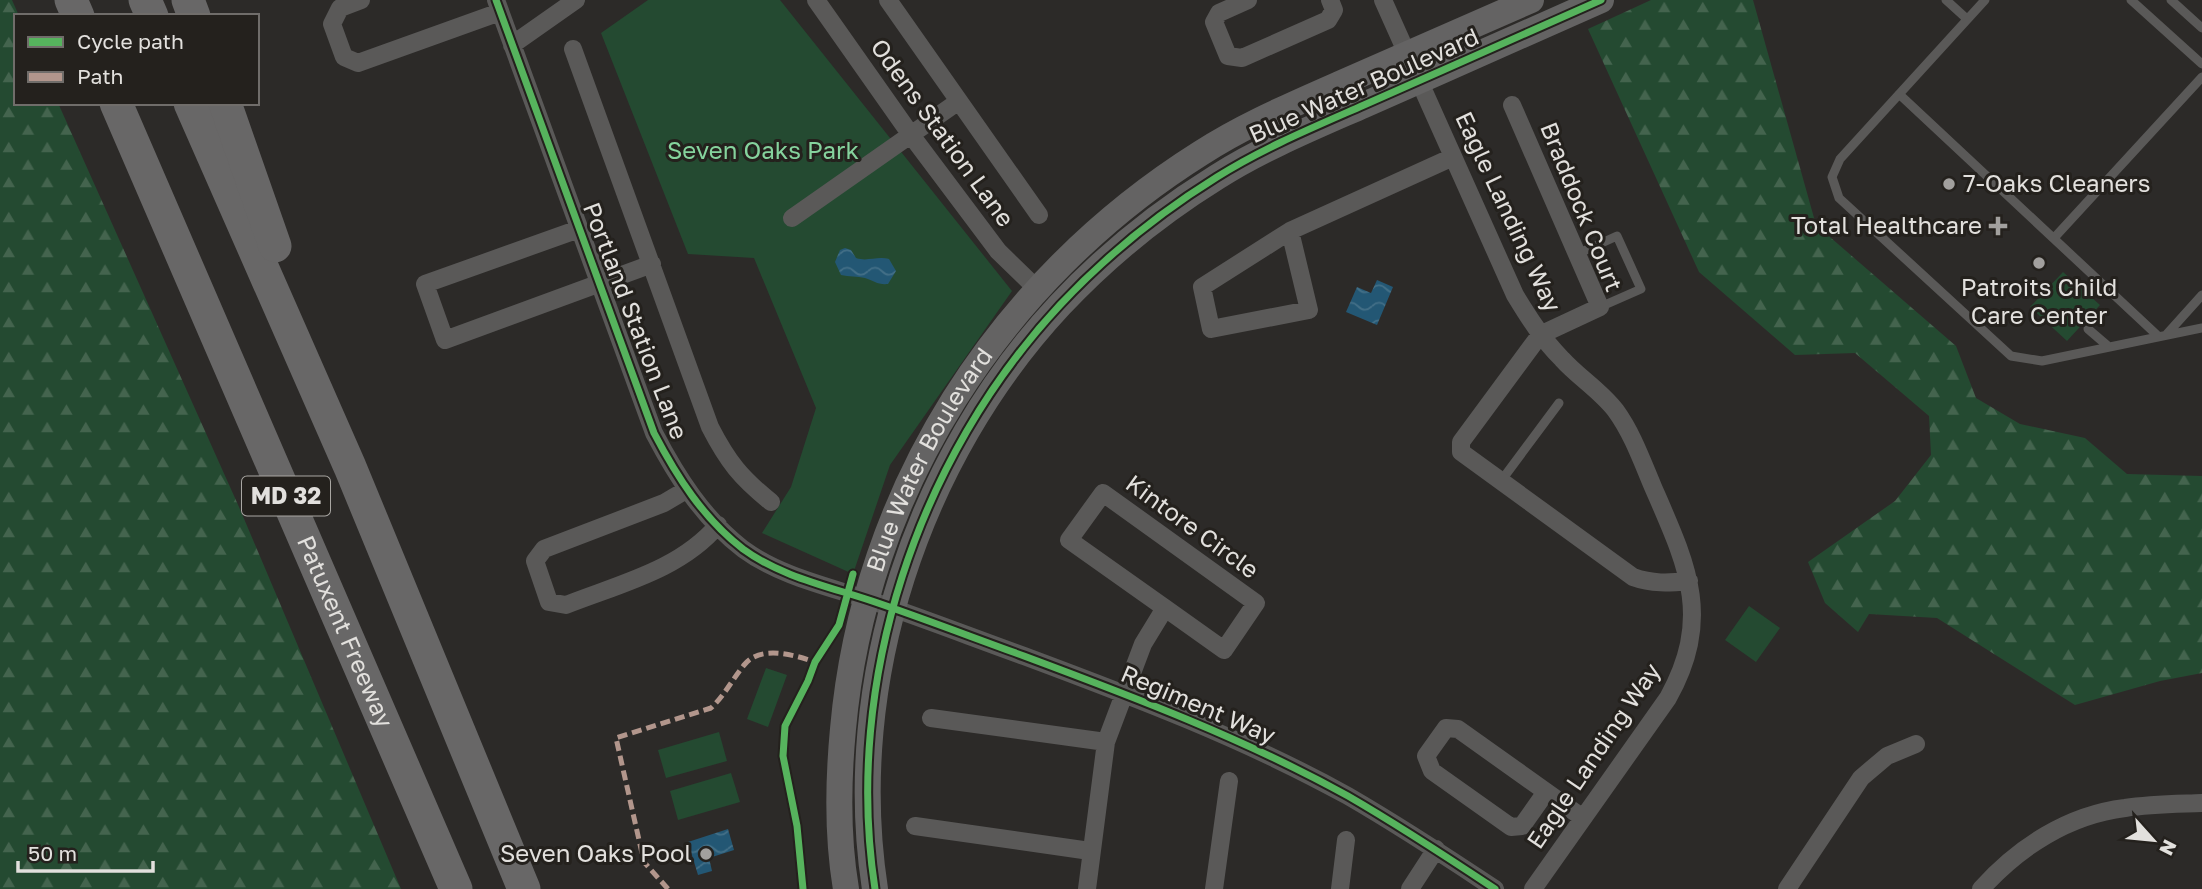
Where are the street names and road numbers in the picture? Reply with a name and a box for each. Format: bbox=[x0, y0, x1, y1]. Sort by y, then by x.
street label: Blue Water Boulevard bbox=[1244, 21, 1483, 148]
street label: Odens Station Lane bbox=[865, 33, 1021, 232]
street label: Eagle Landing Way bbox=[1450, 107, 1568, 316]
street label: Braddock Court bbox=[1535, 118, 1630, 295]
street label: Portland Station Lane bbox=[578, 198, 695, 443]
street label: Blue Water Boulevard bbox=[859, 341, 998, 575]
street label: Kintore Circle bbox=[1121, 468, 1265, 584]
road number: MD 32 bbox=[242, 476, 330, 516]
street label: Patuxent Freeway bbox=[292, 531, 400, 731]
street label: Eagle Landing Way bbox=[1520, 657, 1666, 853]
street label: Regiment Way bbox=[1117, 658, 1280, 749]

